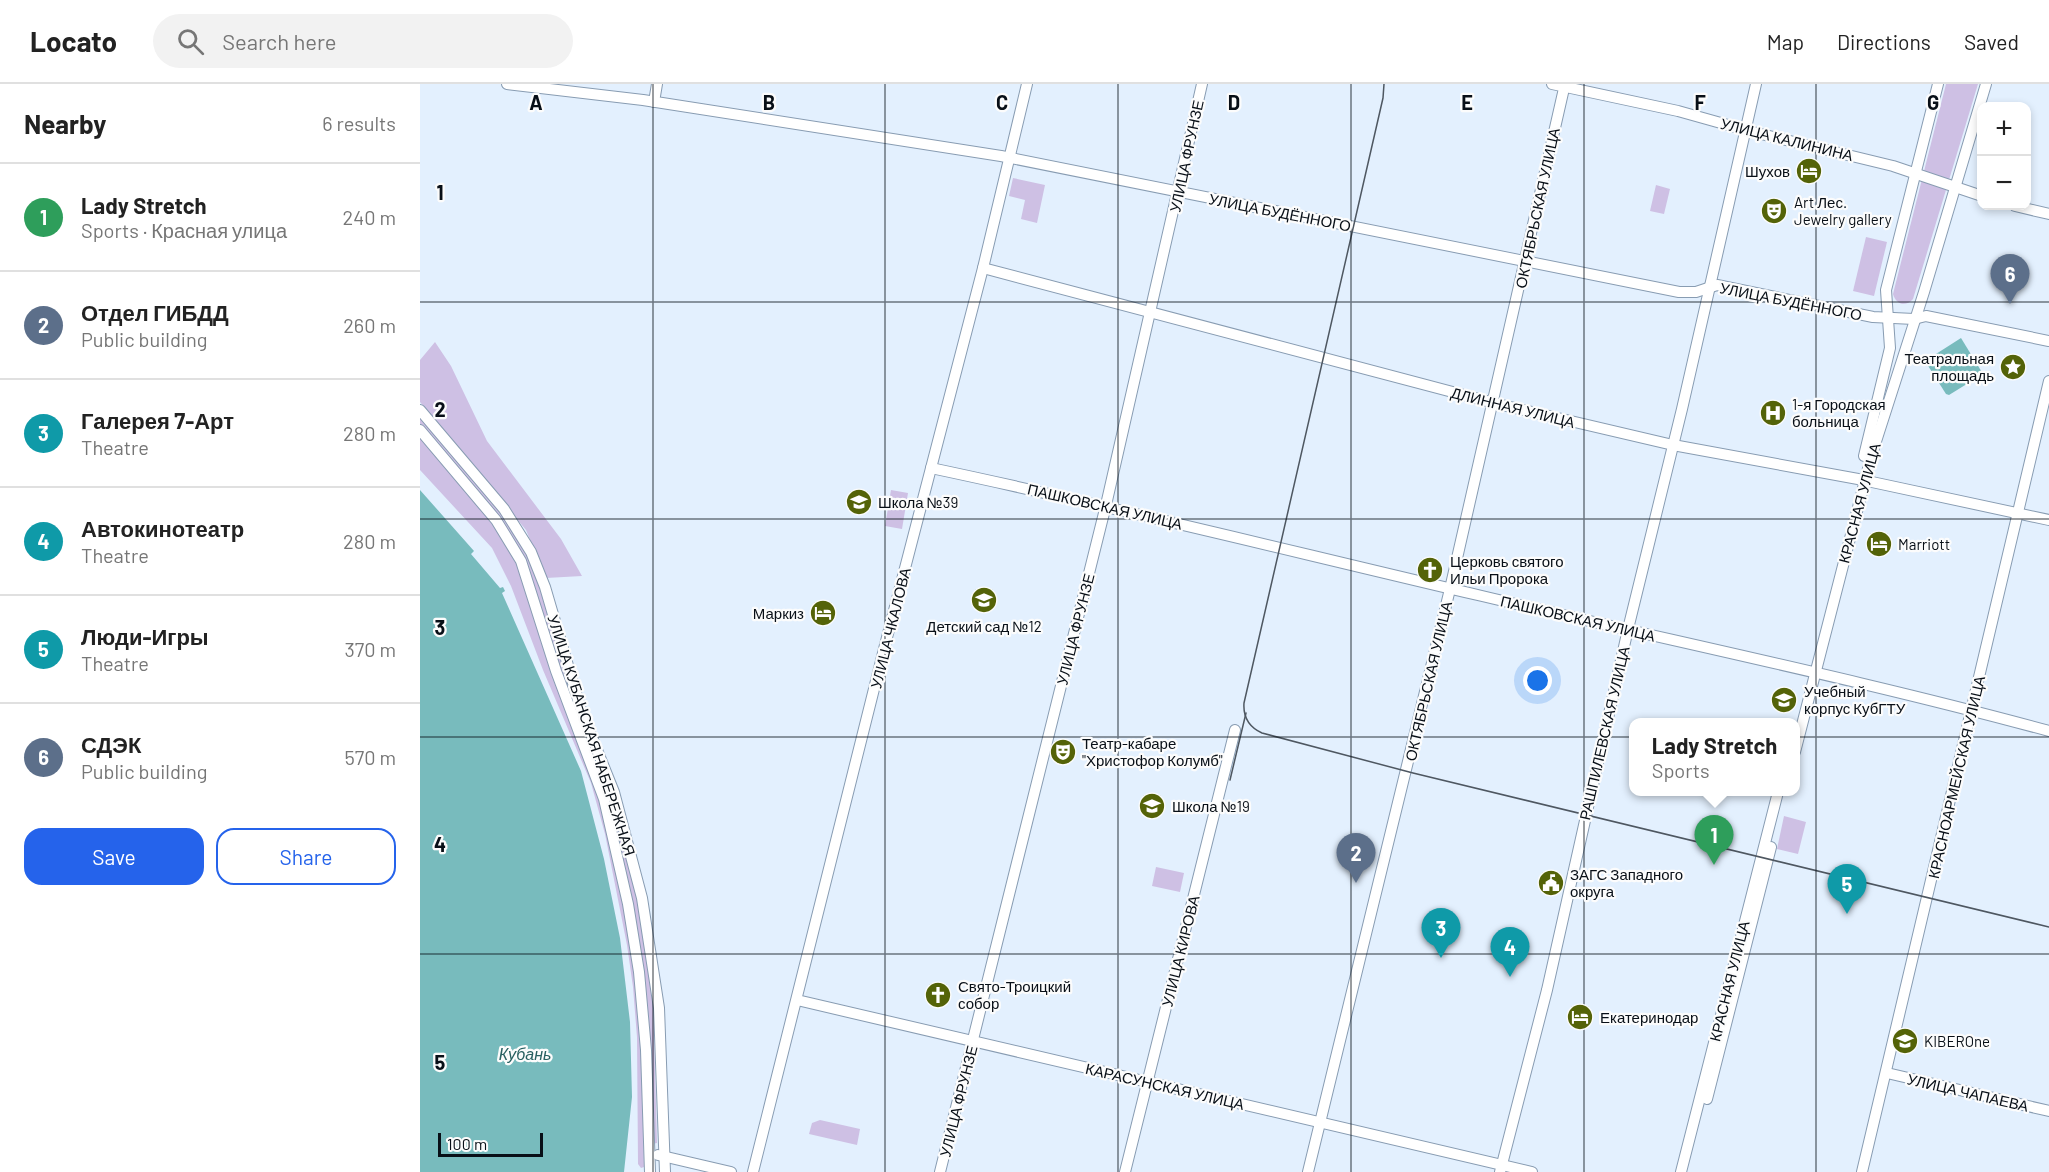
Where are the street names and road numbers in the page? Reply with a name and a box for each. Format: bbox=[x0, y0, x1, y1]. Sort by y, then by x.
street label: УЛИЦА ФРУНЗЕ bbox=[1165, 98, 1207, 214]
street label: УЛИЦА КАЛИНИНА bbox=[1719, 114, 1855, 164]
street label: ОКТЯБРЬСКАЯ УЛИЦА bbox=[1511, 126, 1563, 290]
street label: УЛИЦА БУДЁННОГО bbox=[1207, 189, 1353, 235]
street label: УЛИЦА БУДЁННОГО bbox=[1718, 278, 1864, 324]
street label: ДЛИННАЯ УЛИЦА bbox=[1449, 383, 1577, 431]
street label: КРАСНАЯ УЛИЦА bbox=[1834, 441, 1884, 565]
street label: ПАШКОВСКАЯ УЛИЦА bbox=[1026, 479, 1184, 533]
street label: УЛИЦА ЧКАЛОВА bbox=[866, 566, 914, 690]
street label: УЛИЦА ФРУНЗЕ bbox=[1052, 571, 1098, 687]
street label: ПАШКОВСКАЯ УЛИЦА bbox=[1499, 591, 1657, 645]
street label: ОКТЯБРЬСКАЯ УЛИЦА bbox=[1401, 599, 1455, 763]
street label: УЛИЦА КУБАНСКАЯ НАБЕРЕЖНАЯ bbox=[544, 612, 640, 858]
street label: РАШПИЛЕВСКАЯ УЛИЦА bbox=[1575, 644, 1633, 822]
street label: КРАСНОАРМЕЙСКАЯ УЛИЦА bbox=[1924, 674, 1988, 880]
street label: УЛИЦА КИРОВА bbox=[1157, 893, 1203, 1009]
street label: КРАСНАЯ УЛИЦА bbox=[1705, 919, 1753, 1043]
street label: УЛИЦА ФРУНЗЕ bbox=[935, 1043, 981, 1159]
street label: КАРАСУНСКАЯ УЛИЦА bbox=[1084, 1059, 1246, 1113]
street label: УЛИЦА ЧАПАЕВА bbox=[1906, 1069, 2030, 1115]

